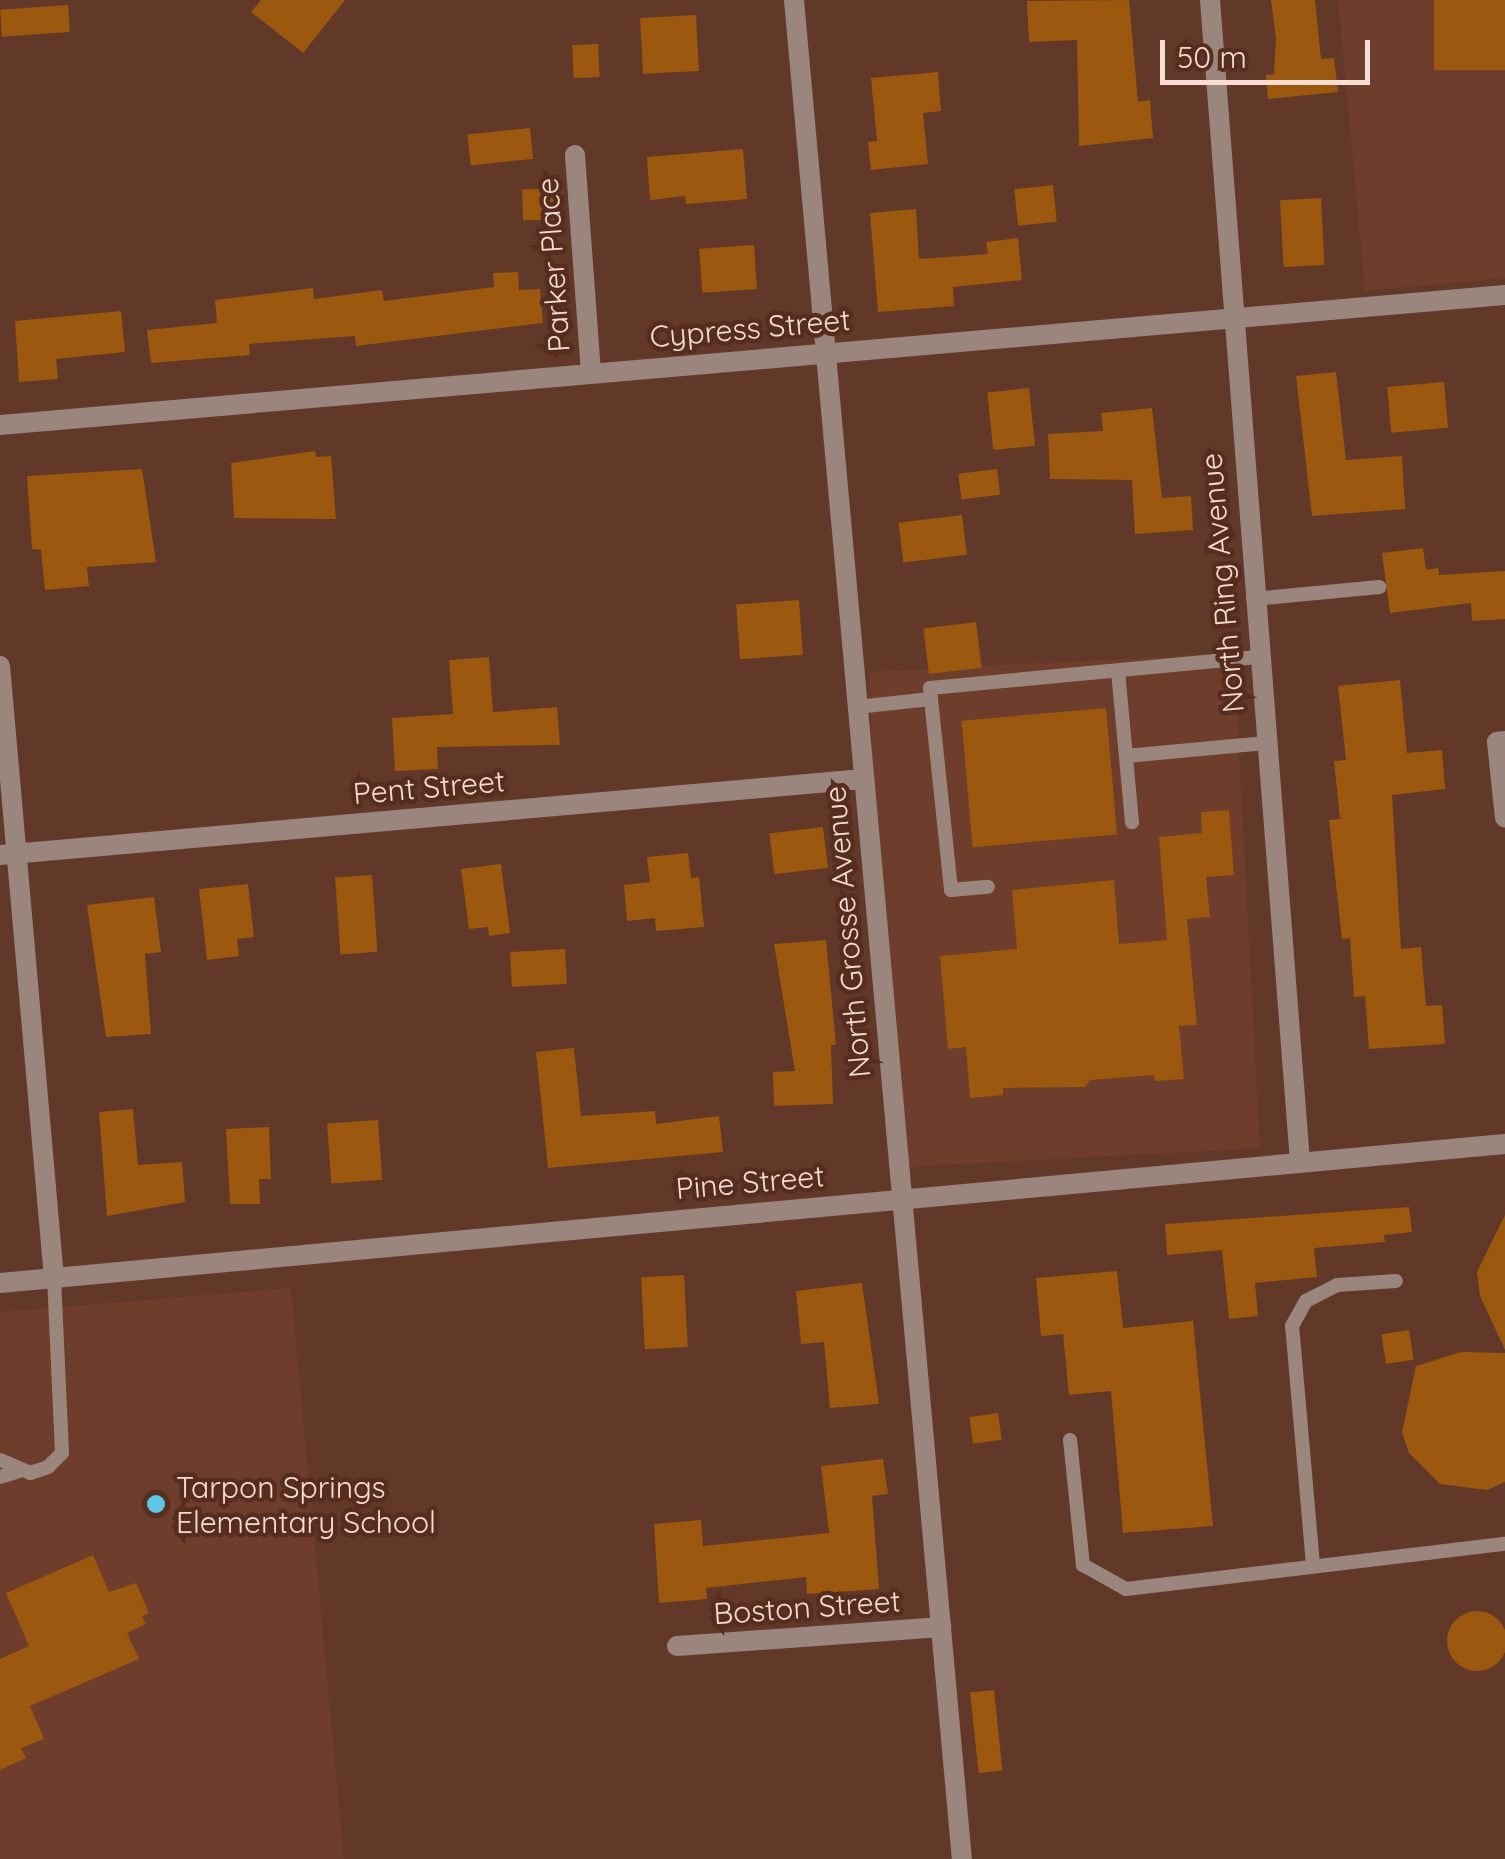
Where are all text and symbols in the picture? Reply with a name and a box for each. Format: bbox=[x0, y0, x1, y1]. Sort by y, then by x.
scale bar bbox=[1165, 20, 1375, 82]
text: 50 m bbox=[1177, 38, 1247, 76]
street label: Parker Place bbox=[529, 176, 577, 354]
street label: Cypress Street bbox=[648, 301, 852, 355]
street label: North Ring Avenue bbox=[1193, 452, 1251, 714]
street label: Pent Street bbox=[352, 762, 506, 812]
street label: North Grosse Avenue bbox=[816, 785, 878, 1079]
street label: Pine Street bbox=[674, 1158, 826, 1206]
place label: Tarpon Springs Elementary School bbox=[176, 1469, 436, 1540]
marker: Tarpon Springs Elementary School bbox=[145, 1493, 167, 1515]
street label: Boston Street bbox=[712, 1583, 902, 1631]

